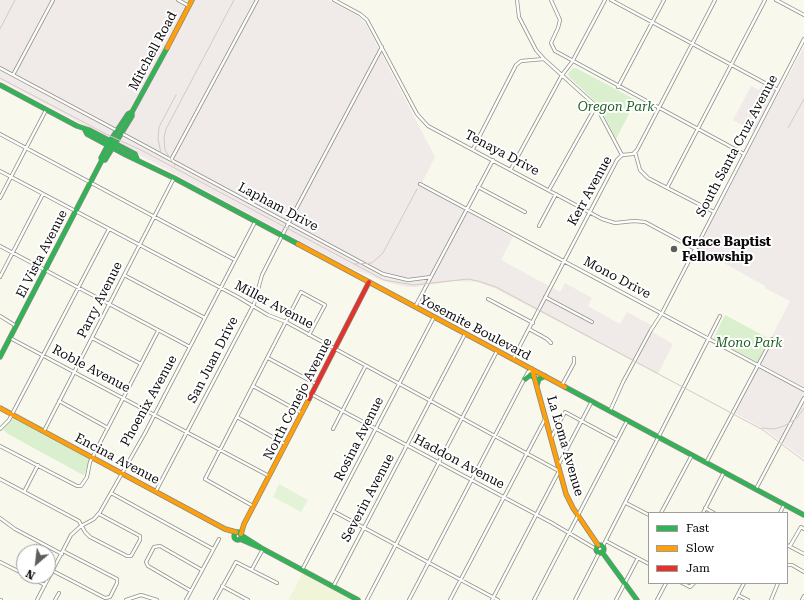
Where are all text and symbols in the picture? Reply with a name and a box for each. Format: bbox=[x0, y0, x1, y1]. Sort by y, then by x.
street label: Mitchell Road bbox=[126, 9, 180, 93]
street label: South Santa Cruz Avenue bbox=[693, 72, 781, 220]
park label: Oregon Park bbox=[578, 99, 654, 115]
street label: Tenaya Drive bbox=[462, 127, 542, 179]
street label: Kerr Avenue bbox=[565, 154, 615, 228]
street label: Lapham Drive bbox=[235, 179, 321, 235]
street label: El Vista Avenue bbox=[13, 207, 71, 301]
place label: Grace Baptist Fellowship bbox=[682, 234, 771, 265]
marker: Grace Baptist Fellowship bbox=[669, 244, 679, 254]
street label: Mono Drive bbox=[581, 254, 653, 302]
street label: Parry Avenue bbox=[74, 259, 126, 341]
street label: Miller Avenue bbox=[232, 278, 316, 332]
street label: Yosemite Boulevard bbox=[417, 292, 533, 364]
street label: San Juan Drive bbox=[185, 314, 241, 406]
street label: North Conejo Avenue bbox=[260, 335, 336, 463]
park label: Mono Park bbox=[716, 335, 782, 351]
street label: Roble Avenue bbox=[49, 342, 133, 396]
street label: Phoenix Avenue bbox=[118, 353, 180, 449]
street label: Rosina Avenue bbox=[331, 394, 387, 484]
street label: La Loma Avenue bbox=[543, 394, 587, 498]
street label: Encina Avenue bbox=[72, 430, 162, 488]
street label: Haddon Avenue bbox=[411, 432, 507, 492]
street label: Severin Avenue bbox=[338, 451, 398, 545]
legend bbox=[648, 512, 788, 584]
text: Fast bbox=[686, 521, 709, 535]
text: Slow bbox=[686, 541, 714, 555]
north arrow bbox=[16, 544, 56, 584]
text: Jam bbox=[686, 561, 710, 575]
text: N bbox=[24, 566, 37, 582]

